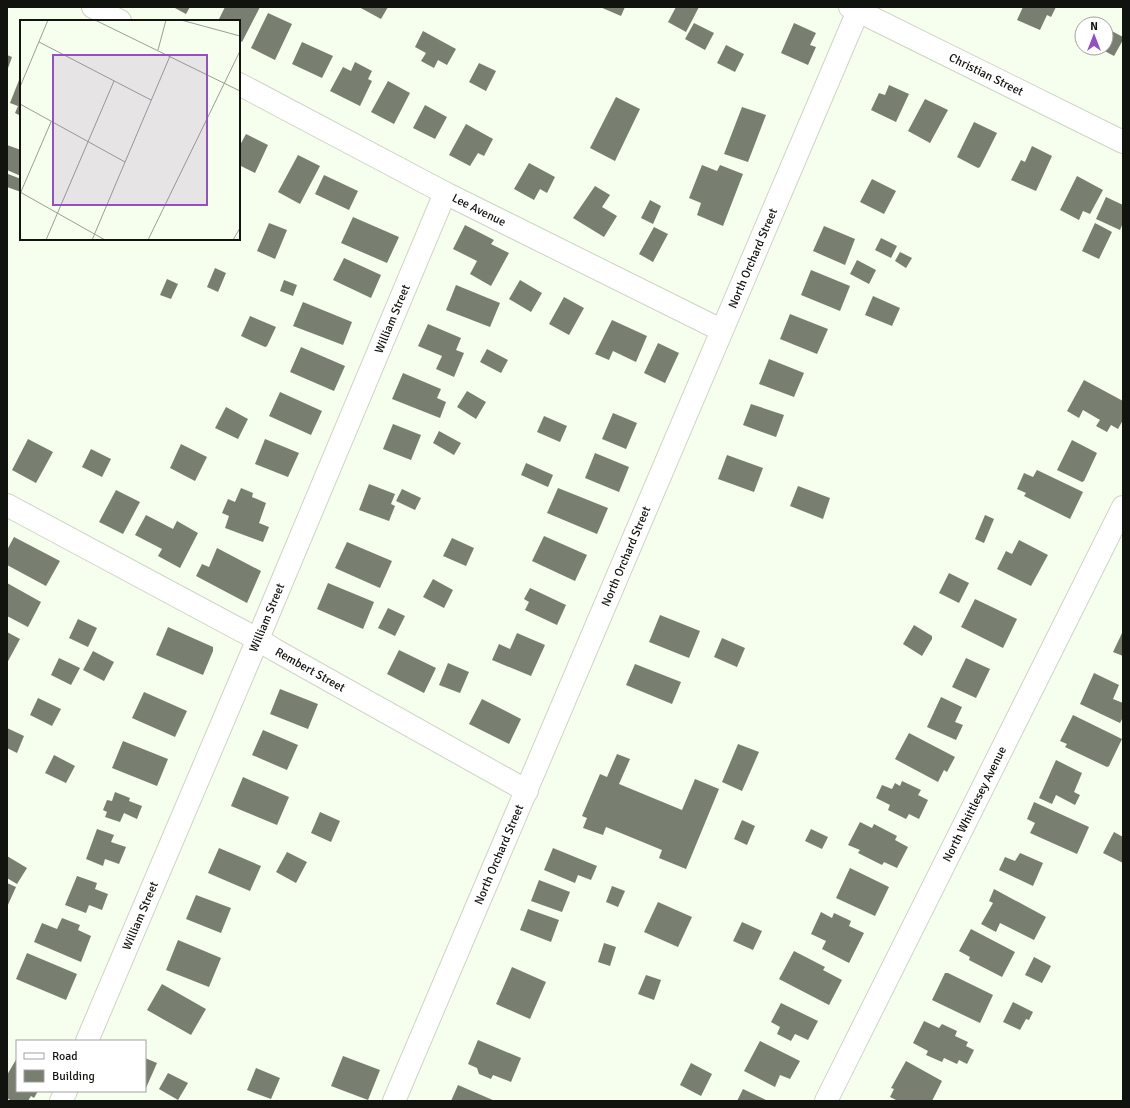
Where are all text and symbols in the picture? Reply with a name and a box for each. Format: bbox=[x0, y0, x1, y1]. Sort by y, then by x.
north arrow bbox=[1074, 16, 1114, 56]
inset map bbox=[20, 20, 240, 240]
text: N bbox=[1090, 20, 1098, 33]
street label: Christian Street bbox=[947, 50, 1026, 99]
street label: Lee Avenue bbox=[450, 190, 508, 230]
street label: North Orchard Street bbox=[725, 206, 781, 311]
street label: William Street bbox=[371, 282, 413, 356]
street label: North Orchard Street bbox=[598, 504, 654, 609]
street label: William Street bbox=[246, 581, 288, 654]
street label: Rembert Street bbox=[273, 644, 348, 695]
street label: North Whittlesey Avenue bbox=[939, 744, 1010, 864]
street label: North Orchard Street bbox=[471, 802, 527, 907]
street label: William Street bbox=[119, 879, 161, 952]
legend bbox=[16, 1040, 146, 1092]
text: Road bbox=[52, 1049, 78, 1064]
text: Building bbox=[52, 1069, 95, 1084]

